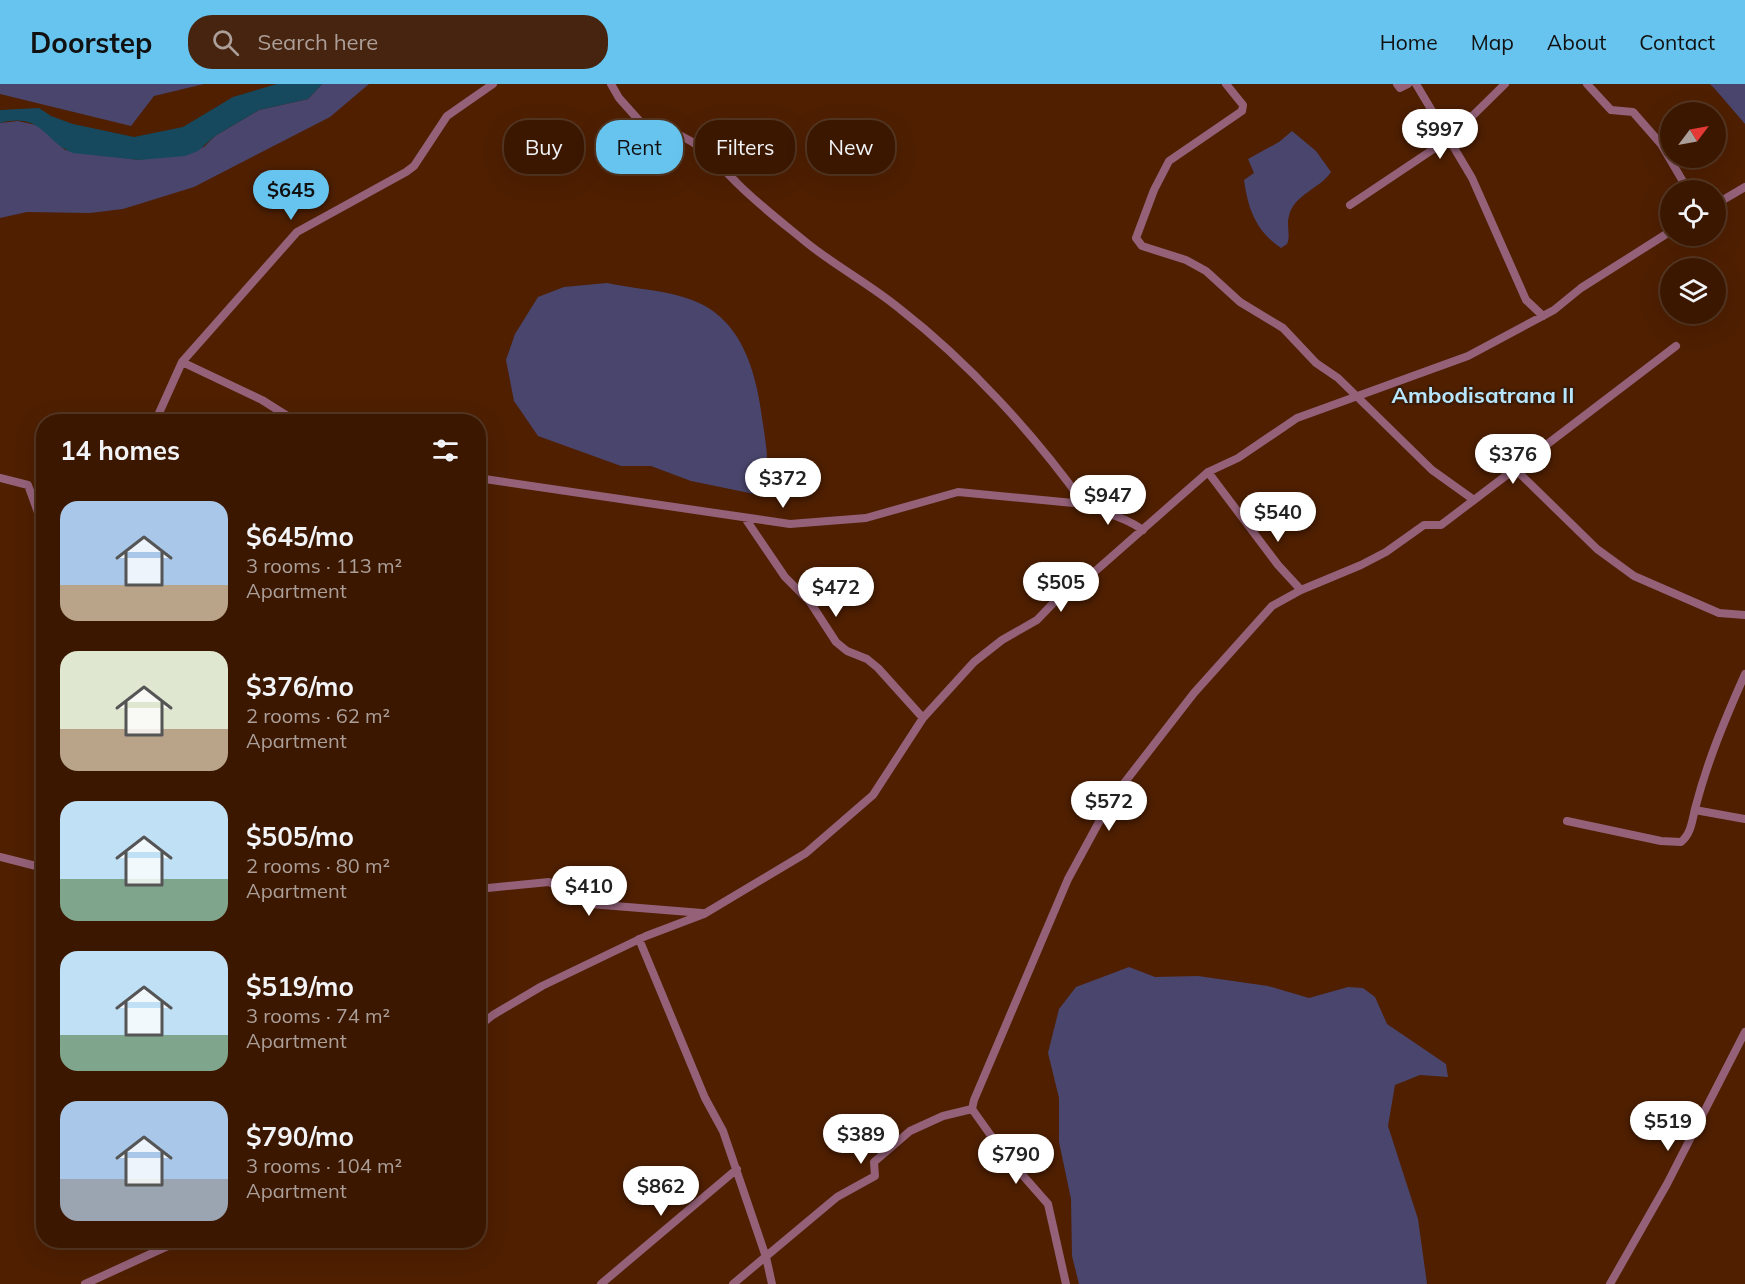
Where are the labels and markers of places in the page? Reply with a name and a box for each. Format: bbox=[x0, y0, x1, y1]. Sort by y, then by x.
pin: $997 bbox=[1404, 109, 1476, 160]
pin: $645 bbox=[255, 170, 327, 221]
pin: $376 bbox=[1477, 434, 1549, 485]
pin: $372 bbox=[747, 458, 819, 509]
pin: $947 bbox=[1072, 475, 1144, 526]
pin: $540 bbox=[1242, 492, 1314, 543]
pin: $505 bbox=[1025, 562, 1097, 613]
pin: $472 bbox=[800, 567, 872, 618]
pin: $572 bbox=[1073, 781, 1145, 832]
pin: $410 bbox=[553, 866, 625, 917]
pin: $519 bbox=[1632, 1101, 1704, 1152]
pin: $389 bbox=[825, 1114, 897, 1165]
pin: $790 bbox=[980, 1134, 1052, 1185]
pin: $862 bbox=[625, 1166, 697, 1217]

